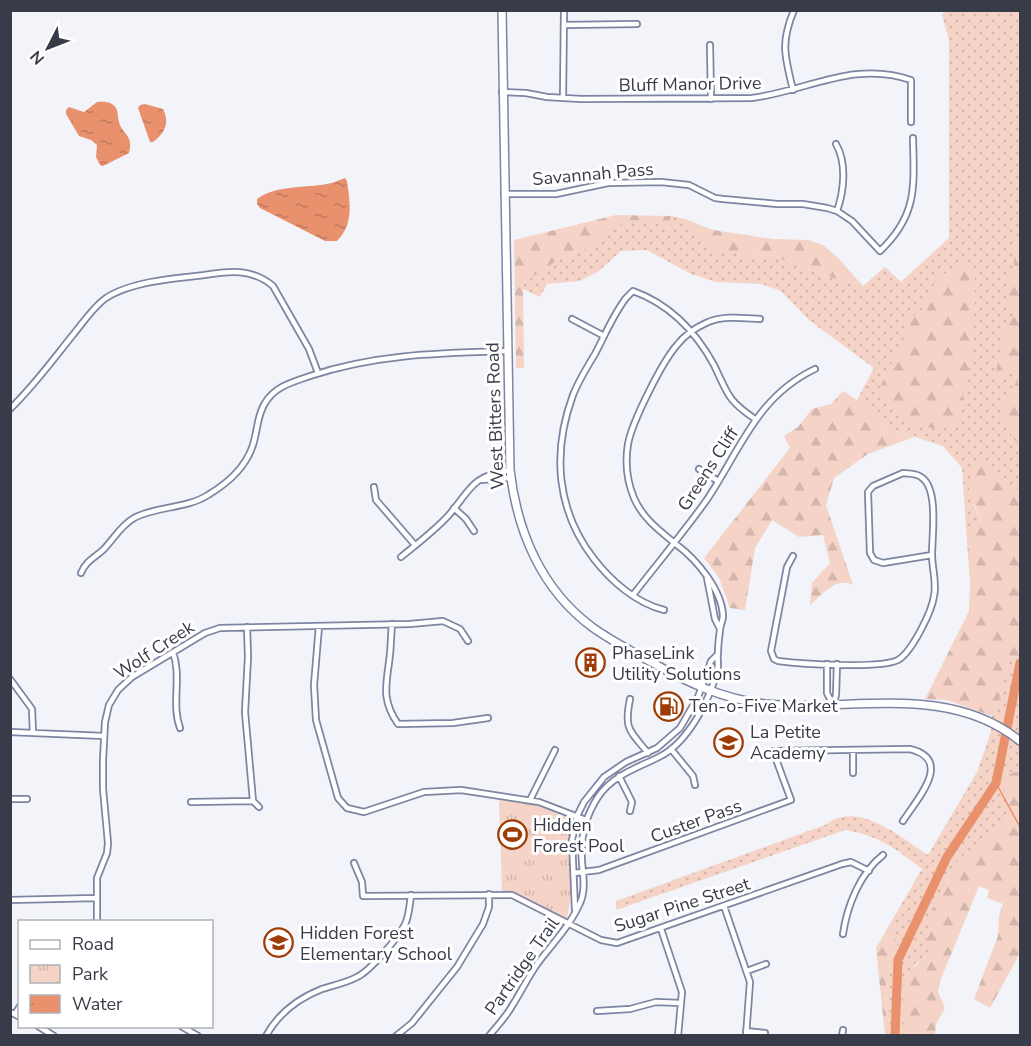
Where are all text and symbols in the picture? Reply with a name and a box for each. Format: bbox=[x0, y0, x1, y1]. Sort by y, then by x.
north arrow bbox=[18, 18, 78, 78]
text: N bbox=[25, 46, 50, 69]
street label: Bluff Manor Drive bbox=[618, 71, 762, 97]
street label: Savannah Pass bbox=[531, 157, 655, 191]
street label: West Bitters Road bbox=[480, 342, 510, 490]
street label: Greens Cliff bbox=[672, 422, 745, 516]
street label: Wolf Creek bbox=[109, 615, 200, 685]
place label: PhaseLink Utility Solutions bbox=[612, 641, 741, 686]
building icon: PhaseLink Utility Solutions bbox=[575, 647, 607, 679]
fuel station icon: Ten-o-Five Market bbox=[652, 690, 684, 722]
place label: Ten-o-Five Market bbox=[689, 694, 838, 718]
place label: La Petite Academy bbox=[750, 720, 826, 765]
school or university icon: La Petite Academy bbox=[713, 726, 745, 758]
street label: Custer Pass bbox=[647, 793, 745, 849]
place label: Hidden Forest Pool bbox=[533, 813, 625, 858]
sports icon: Hidden Forest Pool bbox=[496, 819, 528, 851]
street label: Sugar Pine Street bbox=[611, 872, 754, 938]
street label: Partridge Trail bbox=[479, 912, 565, 1020]
legend bbox=[18, 920, 213, 1028]
place label: Hidden Forest Elementary School bbox=[300, 921, 453, 966]
school or university icon: Hidden Forest Elementary School bbox=[263, 927, 295, 959]
text: Road bbox=[72, 932, 114, 956]
text: Park bbox=[72, 962, 109, 986]
text: Water bbox=[72, 992, 123, 1016]

